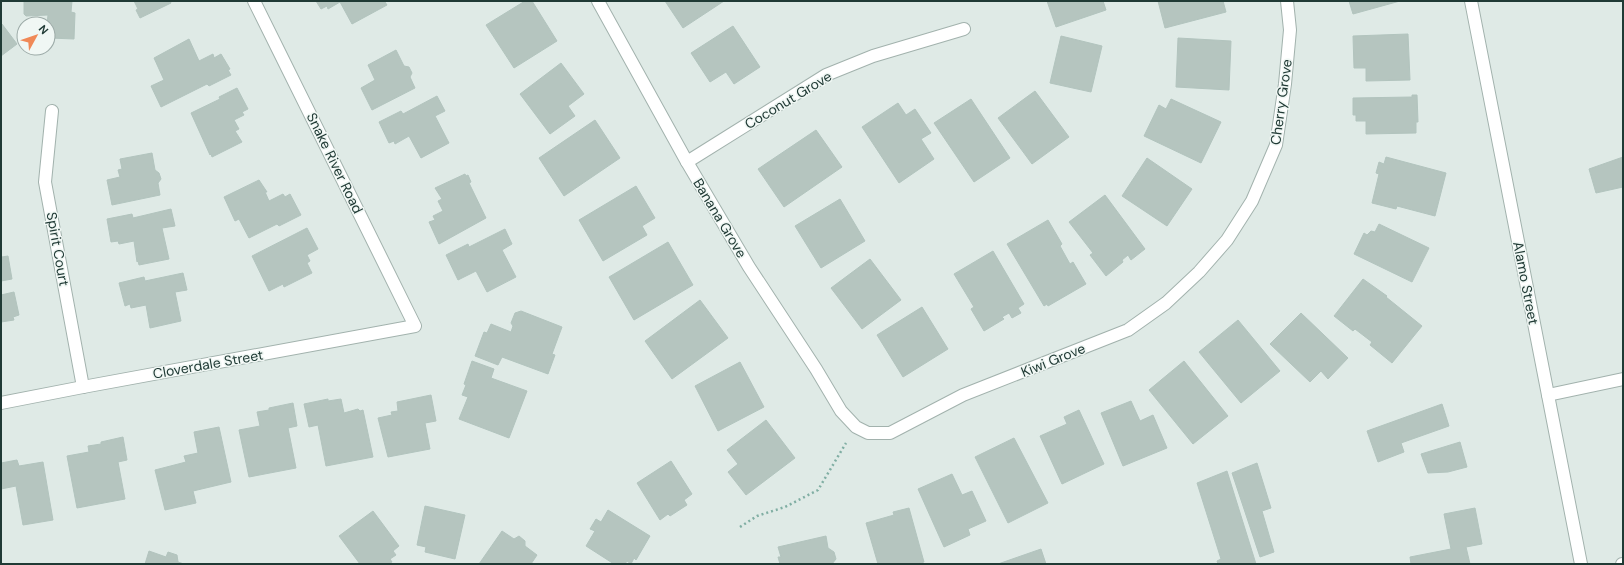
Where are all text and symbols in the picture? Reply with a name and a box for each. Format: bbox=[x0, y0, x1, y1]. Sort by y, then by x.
north arrow bbox=[16, 16, 56, 56]
text: N bbox=[36, 22, 52, 37]
street label: Cherry Grove bbox=[1266, 58, 1296, 146]
street label: Coconut Grove bbox=[741, 67, 835, 133]
street label: Snake River Road bbox=[303, 110, 367, 216]
street label: Banana Grove bbox=[689, 175, 751, 261]
street label: Spirit Court bbox=[43, 210, 73, 288]
street label: Alamo Street bbox=[1509, 240, 1543, 326]
street label: Kiwi Grove bbox=[1018, 339, 1088, 381]
street label: Cloverdale Street bbox=[151, 345, 265, 383]

